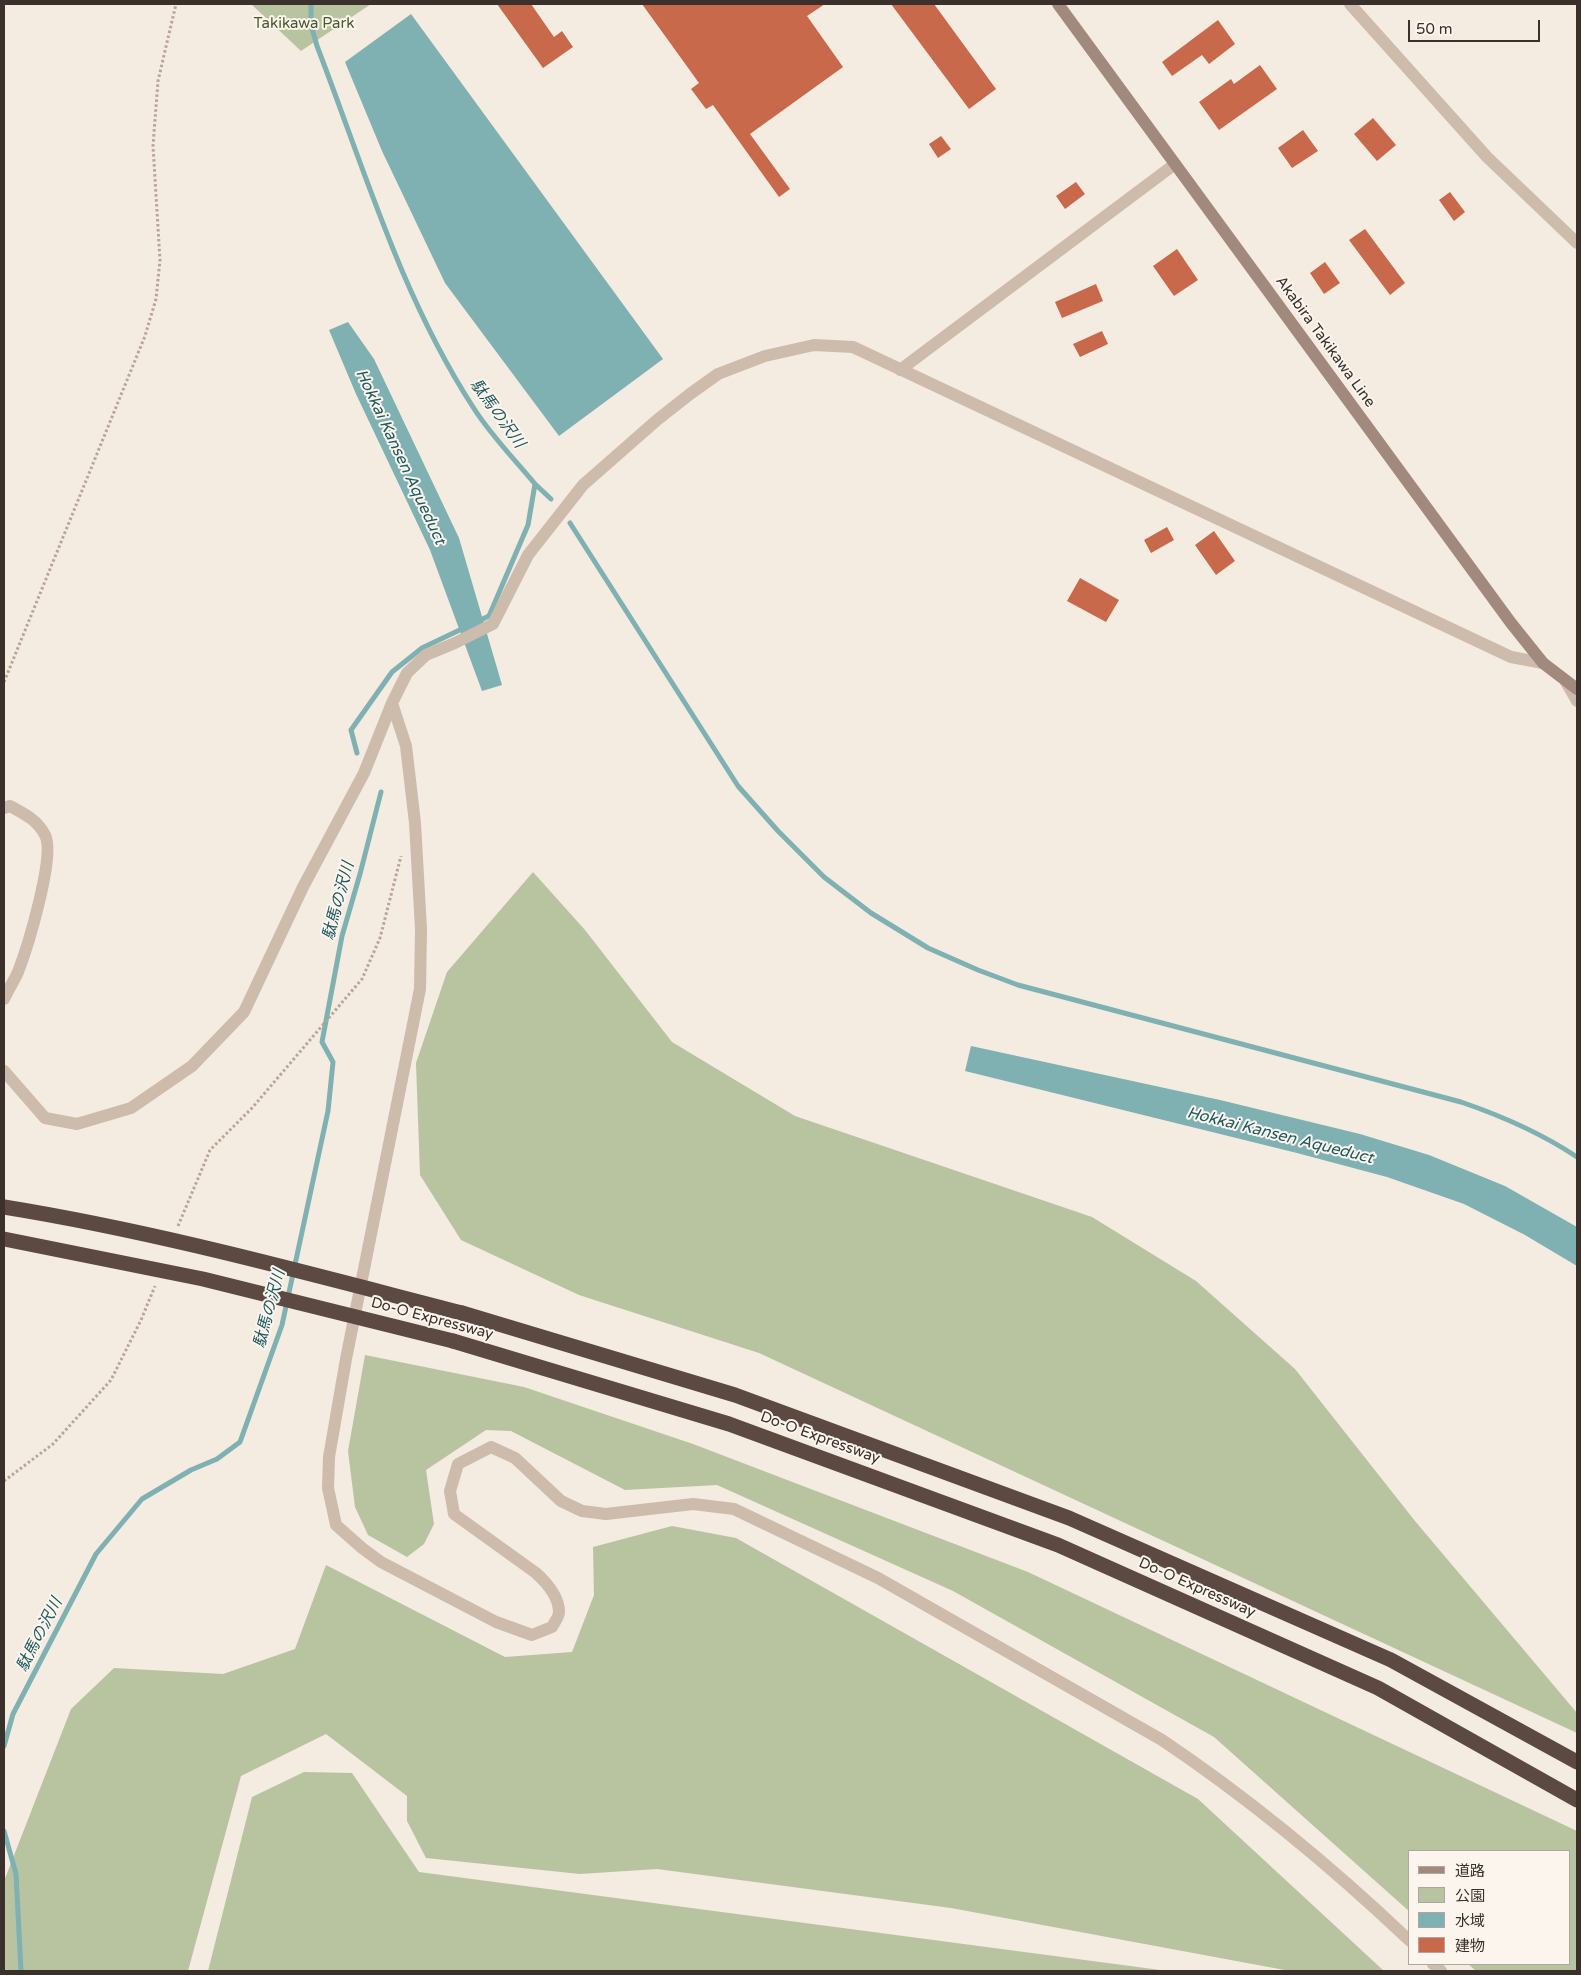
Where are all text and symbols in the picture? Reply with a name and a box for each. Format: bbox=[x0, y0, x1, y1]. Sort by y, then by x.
scale bar bbox=[1411, 10, 1544, 42]
park label: Takikawa Park bbox=[254, 15, 354, 33]
text: 50 m bbox=[1416, 20, 1453, 38]
street label: Akabira Takikawa Line bbox=[1271, 273, 1379, 411]
water label: Hokkai Kansen Aqueduct bbox=[351, 366, 449, 548]
water label: 駄馬の沢川 bbox=[466, 376, 528, 452]
water label: 駄馬の沢川 bbox=[319, 860, 359, 942]
water label: Hokkai Kansen Aqueduct bbox=[1185, 1104, 1375, 1168]
water label: 駄馬の沢川 bbox=[250, 1268, 290, 1350]
street label: Do-O Expressway bbox=[369, 1294, 495, 1344]
street label: Do-O Expressway bbox=[758, 1408, 882, 1468]
street label: Do-O Expressway bbox=[1136, 1554, 1258, 1622]
water label: 駄馬の沢川 bbox=[13, 1595, 67, 1675]
legend bbox=[1408, 1850, 1571, 1965]
text: 道路 bbox=[1455, 1862, 1485, 1880]
text: 公園 bbox=[1455, 1887, 1485, 1905]
text: 水域 bbox=[1455, 1912, 1485, 1930]
text: 建物 bbox=[1455, 1937, 1485, 1955]

